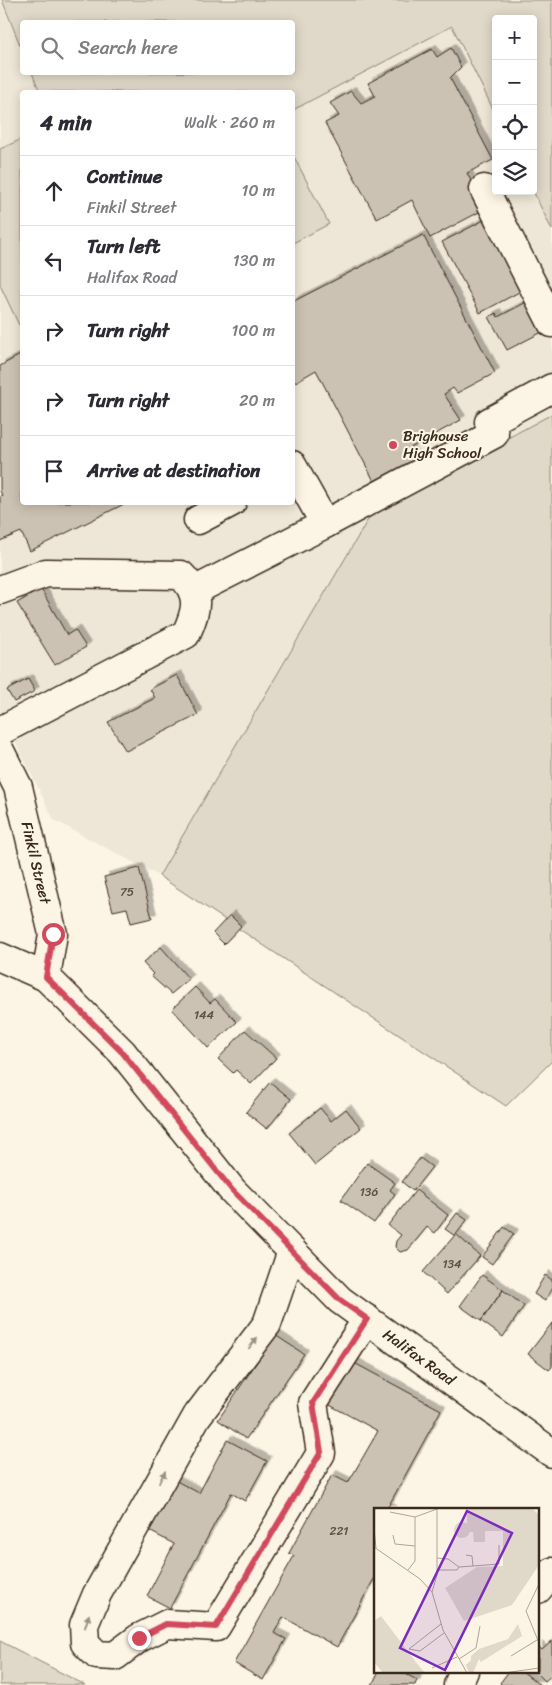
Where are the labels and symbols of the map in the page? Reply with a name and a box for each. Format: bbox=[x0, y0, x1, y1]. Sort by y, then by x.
place label: Brighouse High School bbox=[403, 423, 482, 466]
marker: Brighouse High School bbox=[387, 439, 399, 451]
street label: Finkil Street bbox=[14, 819, 59, 907]
house number: 75 bbox=[120, 881, 134, 903]
route start bbox=[42, 923, 65, 946]
house number: 144 bbox=[194, 1004, 215, 1026]
house number: 136 bbox=[360, 1181, 378, 1203]
house number: 134 bbox=[442, 1253, 462, 1275]
street label: Halifax Road bbox=[377, 1322, 462, 1393]
one-way arrow bbox=[247, 1337, 258, 1350]
one-way arrow bbox=[158, 1471, 167, 1484]
inset map bbox=[374, 1508, 540, 1672]
house number: 221 bbox=[330, 1520, 349, 1542]
one-way arrow bbox=[83, 1613, 91, 1628]
route end bbox=[128, 1627, 151, 1650]

